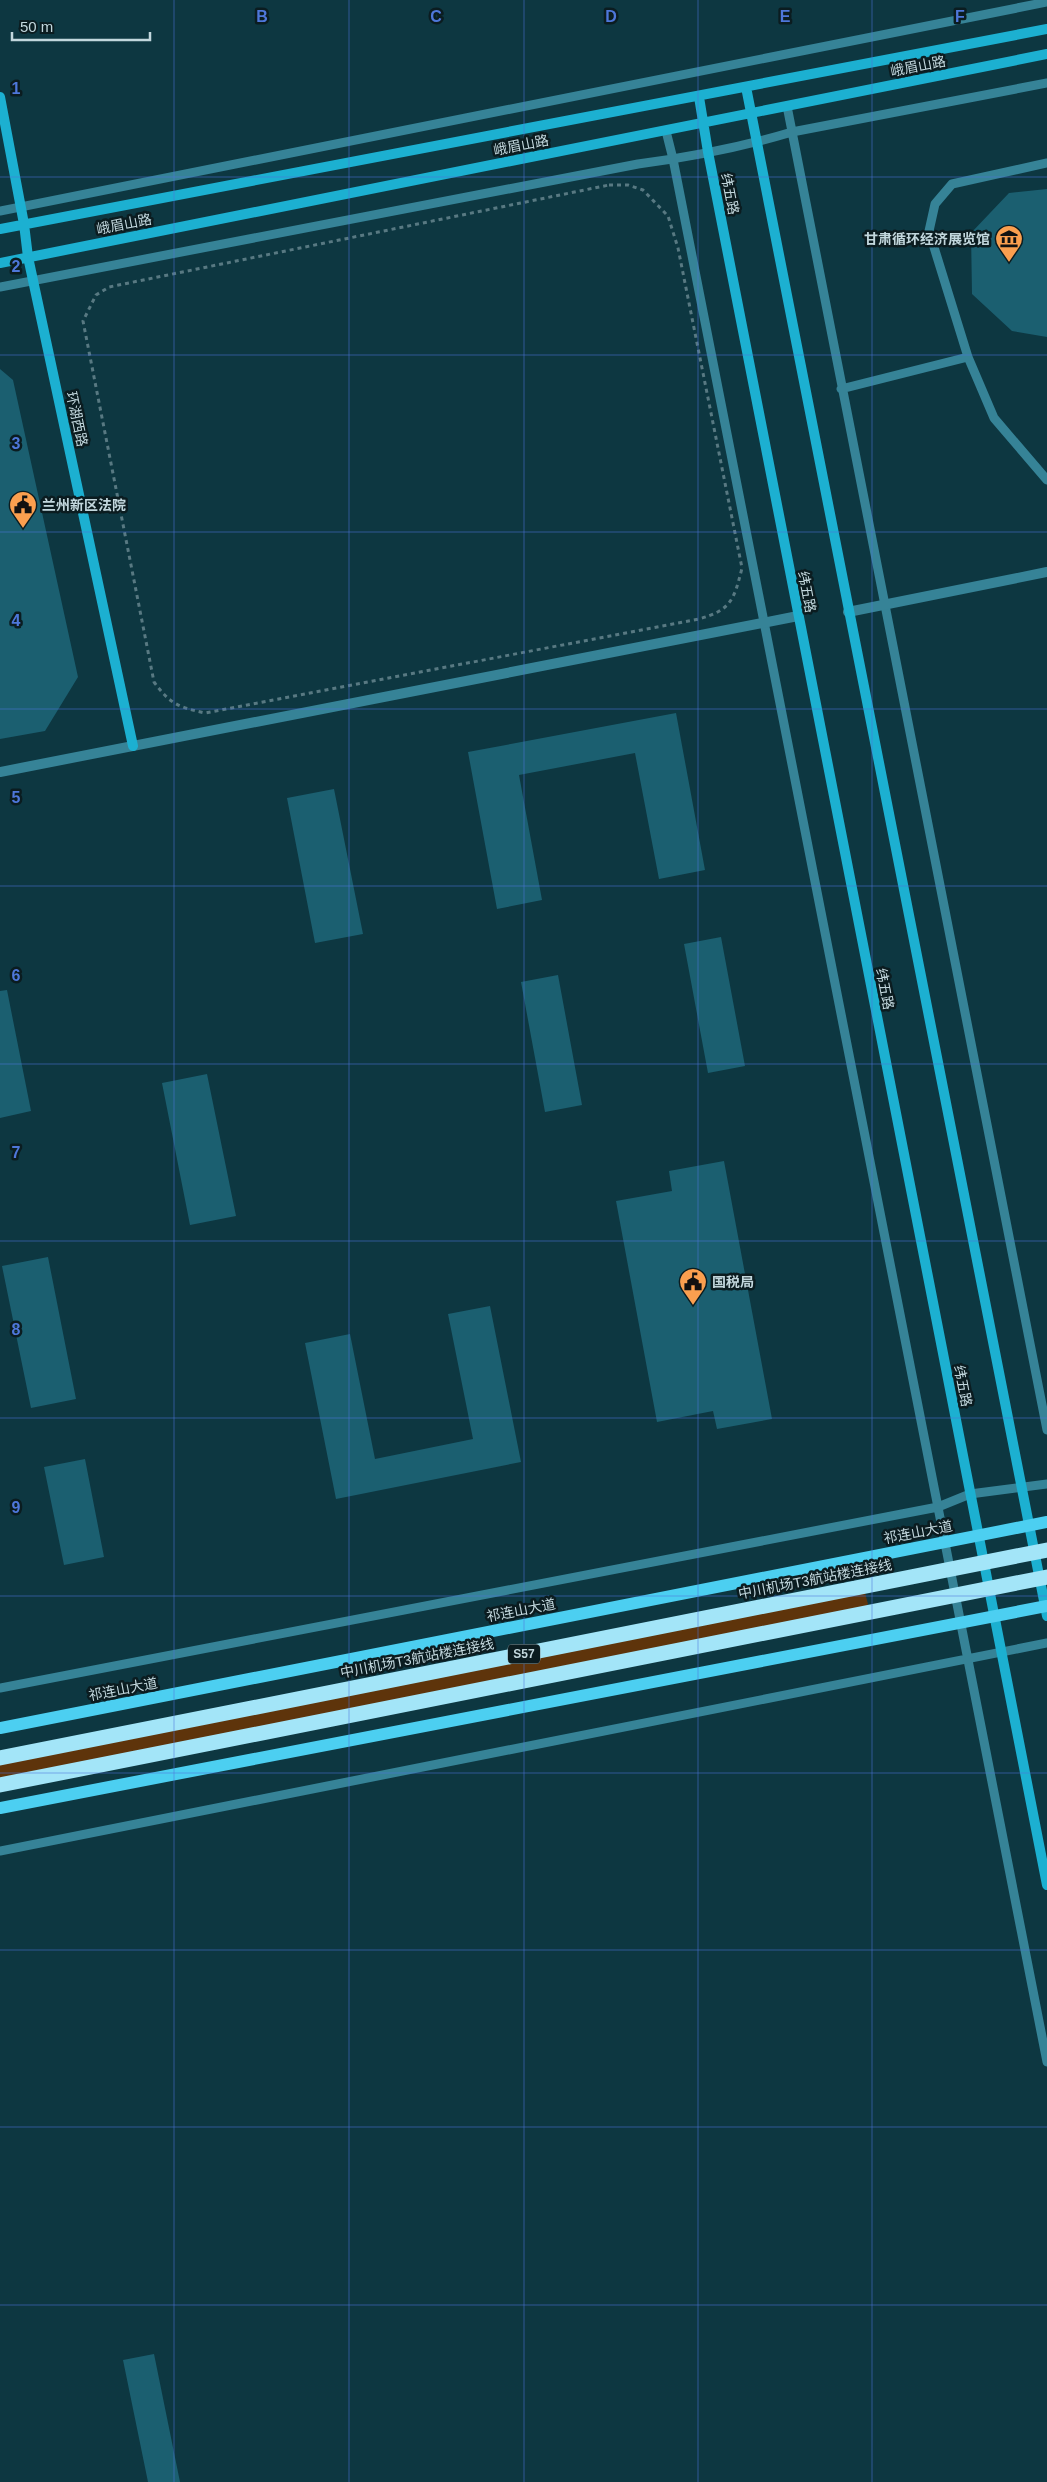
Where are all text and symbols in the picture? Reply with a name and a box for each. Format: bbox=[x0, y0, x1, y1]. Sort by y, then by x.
text: B bbox=[256, 8, 268, 25]
text: C bbox=[430, 8, 442, 25]
text: D bbox=[605, 8, 617, 25]
text: E bbox=[780, 8, 791, 25]
text: F bbox=[955, 8, 965, 25]
scale bar bbox=[12, 10, 150, 42]
text: 50 m bbox=[20, 18, 53, 35]
street label: 峨眉山路 bbox=[889, 53, 947, 79]
text: 1 bbox=[12, 80, 21, 97]
street label: 峨眉山路 bbox=[492, 132, 550, 158]
street label: 纬五路 bbox=[718, 172, 742, 216]
street label: 峨眉山路 bbox=[95, 211, 153, 237]
museum icon: 甘肃循环经济展览馆 bbox=[994, 224, 1024, 263]
place label: 甘肃循环经济展览馆 bbox=[864, 231, 990, 247]
text: 2 bbox=[12, 258, 21, 275]
street label: 环湖西路 bbox=[63, 390, 91, 448]
text: 3 bbox=[12, 435, 21, 452]
public building icon: 兰州新区法院 bbox=[8, 490, 38, 529]
place label: 兰州新区法院 bbox=[42, 497, 126, 513]
street label: 纬五路 bbox=[795, 570, 819, 614]
text: 4 bbox=[12, 612, 21, 629]
text: 5 bbox=[12, 789, 21, 806]
text: 6 bbox=[12, 967, 21, 984]
street label: 纬五路 bbox=[873, 967, 897, 1011]
text: 7 bbox=[12, 1144, 21, 1161]
public building icon: 国税局 bbox=[678, 1267, 708, 1306]
place label: 国税局 bbox=[712, 1274, 754, 1290]
text: 8 bbox=[12, 1321, 21, 1338]
street label: 纬五路 bbox=[951, 1364, 975, 1408]
text: 9 bbox=[12, 1499, 21, 1516]
street label: 祁连山大道 bbox=[882, 1517, 954, 1547]
street label: 中川机场T3航站楼连接线 bbox=[737, 1556, 893, 1602]
street label: 祁连山大道 bbox=[485, 1595, 557, 1625]
street label: 中川机场T3航站楼连接线 bbox=[339, 1635, 495, 1681]
road number: S57 bbox=[508, 1645, 540, 1664]
street label: 祁连山大道 bbox=[87, 1674, 159, 1704]

